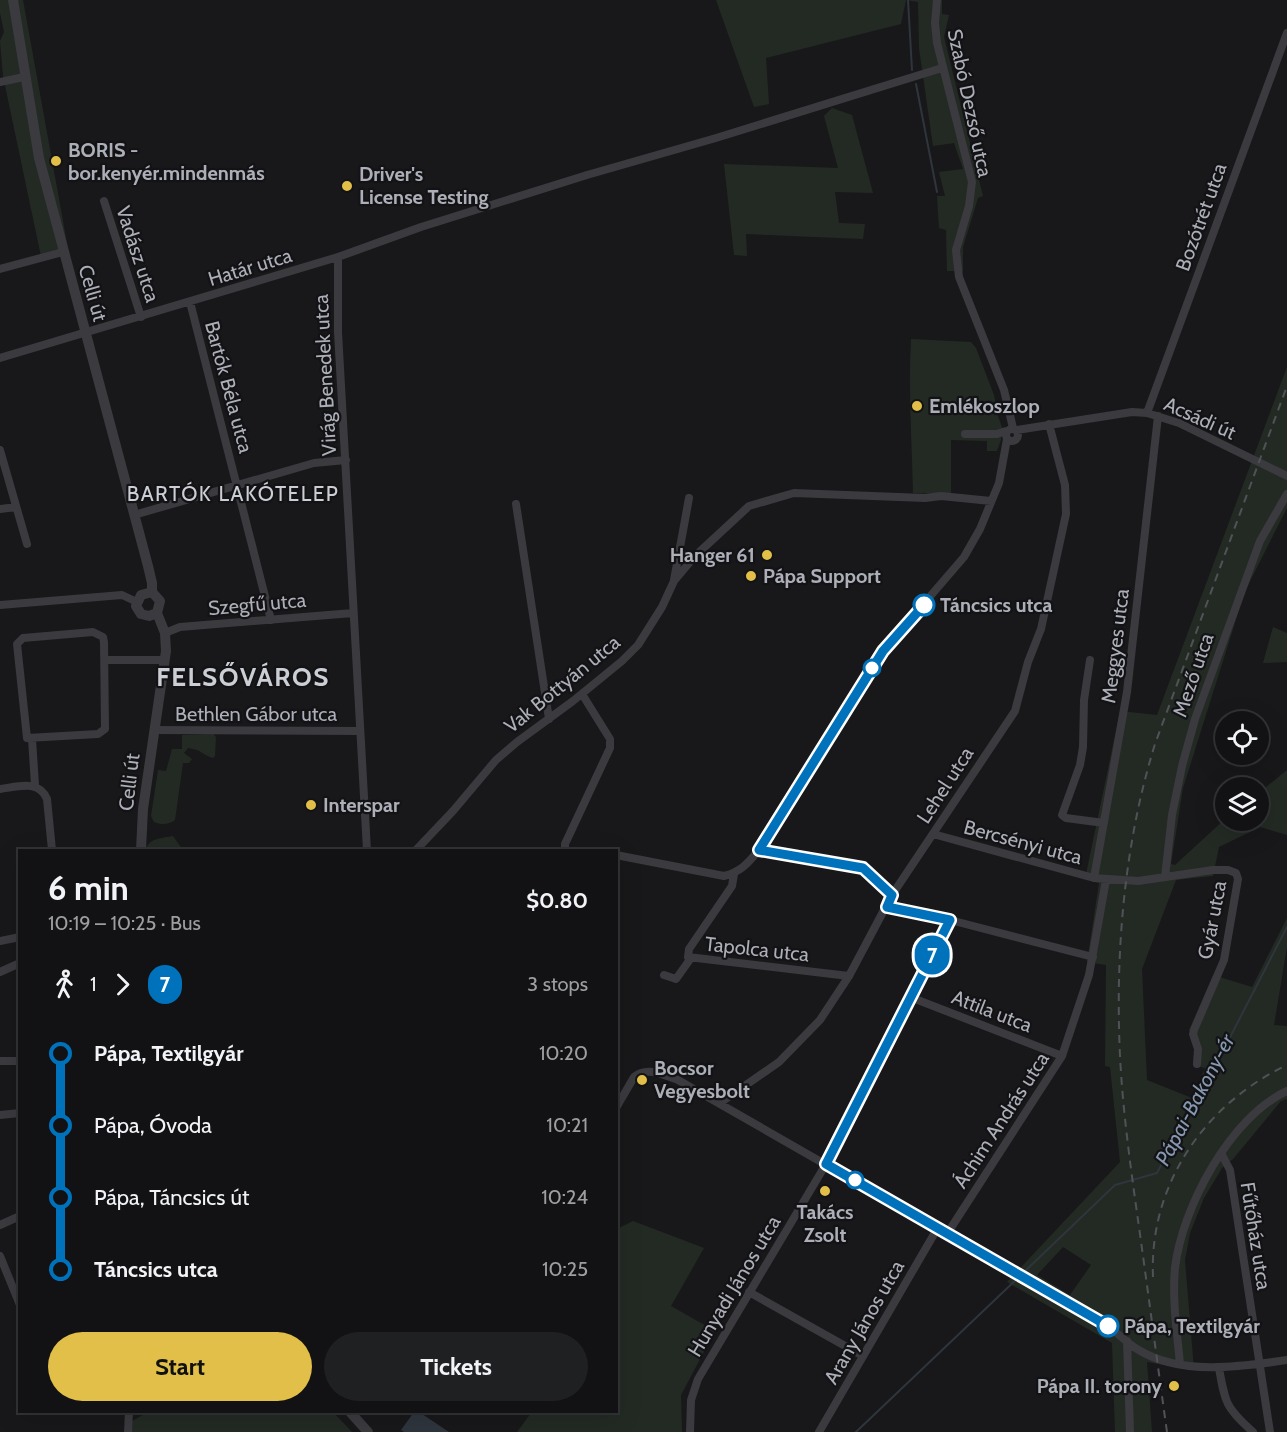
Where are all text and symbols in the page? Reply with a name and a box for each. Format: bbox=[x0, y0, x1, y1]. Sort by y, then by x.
street label: Szabó Dezső utca bbox=[943, 27, 997, 180]
place label: BORIS - bor.kenyér.mindenmás bbox=[68, 138, 265, 185]
marker: BORIS - bor.kenyér.mindenmás bbox=[49, 154, 63, 168]
street label: Bozótrét utca bbox=[1170, 159, 1232, 274]
place label: Driver's License Testing bbox=[359, 162, 489, 209]
marker: Driver's License Testing bbox=[340, 179, 354, 193]
street label: Vadász utca bbox=[111, 203, 165, 306]
street label: Határ utca bbox=[205, 243, 295, 291]
street label: Celli út bbox=[74, 262, 113, 324]
street label: Virág Benedek utca bbox=[309, 293, 341, 456]
street label: Bartók Béla utca bbox=[200, 318, 258, 456]
street label: Acsádi út bbox=[1160, 392, 1240, 445]
place label: Emlékoszlop bbox=[929, 394, 1040, 418]
marker: Emlékoszlop bbox=[910, 399, 924, 413]
district label: BARTÓK LAKÓTELEP bbox=[127, 481, 339, 506]
place label: Hanger 61 bbox=[670, 543, 755, 567]
marker: Hanger 61 bbox=[760, 548, 774, 562]
place label: Pápa Support bbox=[763, 564, 881, 588]
marker: Pápa Support bbox=[744, 569, 758, 583]
street label: Meggyes utca bbox=[1096, 587, 1134, 704]
street label: Szegfű utca bbox=[207, 588, 307, 620]
place label: Táncsics utca bbox=[940, 593, 1052, 617]
marker: Táncsics utca bbox=[913, 594, 935, 616]
street label: Vak Bottyán utca bbox=[499, 630, 625, 738]
street label: Mező utca bbox=[1167, 630, 1219, 720]
unlabelled marker bbox=[863, 659, 881, 677]
district label: FELSŐVÁROS bbox=[156, 661, 330, 693]
street label: Bethlen Gábor utca bbox=[175, 702, 337, 726]
map controls bbox=[1215, 711, 1269, 831]
button: locate bbox=[1215, 711, 1269, 765]
street label: Lehel utca bbox=[911, 742, 979, 828]
street label: Celli út bbox=[114, 752, 144, 812]
button: layers bbox=[1215, 777, 1269, 831]
place label: Interspar bbox=[323, 793, 400, 817]
marker: Interspar bbox=[304, 798, 318, 812]
street label: Bercsényi utca bbox=[961, 815, 1085, 869]
text: 6 min bbox=[48, 868, 129, 908]
street label: Gyár utca bbox=[1193, 878, 1231, 961]
text: $0.80 bbox=[526, 887, 588, 914]
text: 10:19 – 10:25 · Bus bbox=[48, 911, 201, 935]
street label: Tapolca utca bbox=[704, 932, 811, 966]
line badge: 7 bbox=[912, 936, 952, 974]
text: 7 bbox=[927, 943, 937, 968]
icon: walk bbox=[48, 968, 81, 1001]
icon: forward bbox=[106, 968, 139, 1001]
text: 1 bbox=[90, 972, 97, 996]
text: 7 bbox=[160, 972, 170, 997]
text: 3 stops bbox=[527, 972, 588, 996]
street label: Attila utca bbox=[948, 985, 1036, 1037]
water label: Pápai-Bakony-ér bbox=[1150, 1029, 1240, 1170]
text: Pápa, Textilgyár bbox=[94, 1040, 243, 1067]
text: 10:20 bbox=[539, 1041, 588, 1065]
street label: Áchim András utca bbox=[948, 1047, 1054, 1192]
place label: Bocsor Vegyesbolt bbox=[654, 1056, 750, 1103]
marker: Bocsor Vegyesbolt bbox=[635, 1073, 649, 1087]
text: Pápa, Óvoda bbox=[94, 1112, 212, 1139]
text: 10:21 bbox=[546, 1113, 588, 1137]
unlabelled marker bbox=[846, 1171, 864, 1189]
street label: Fűtőház utca bbox=[1236, 1180, 1276, 1292]
text: Pápa, Táncsics út bbox=[94, 1184, 249, 1211]
marker: Takács Zsolt bbox=[818, 1184, 832, 1198]
text: 10:24 bbox=[541, 1185, 588, 1209]
place label: Takács Zsolt bbox=[796, 1200, 854, 1247]
street label: Hunyadi János utca bbox=[683, 1211, 786, 1361]
text: Táncsics utca bbox=[94, 1256, 218, 1283]
street label: Arany János utca bbox=[819, 1256, 909, 1388]
text: 10:25 bbox=[542, 1257, 588, 1281]
place label: Pápa, Textilgyár bbox=[1124, 1314, 1260, 1338]
marker: Pápa, Textilgyár bbox=[1097, 1315, 1119, 1337]
button: Start bbox=[48, 1332, 312, 1401]
button: Tickets bbox=[324, 1332, 588, 1401]
place label: Pápa II. torony bbox=[1037, 1374, 1162, 1398]
marker: Pápa II. torony bbox=[1167, 1379, 1181, 1393]

